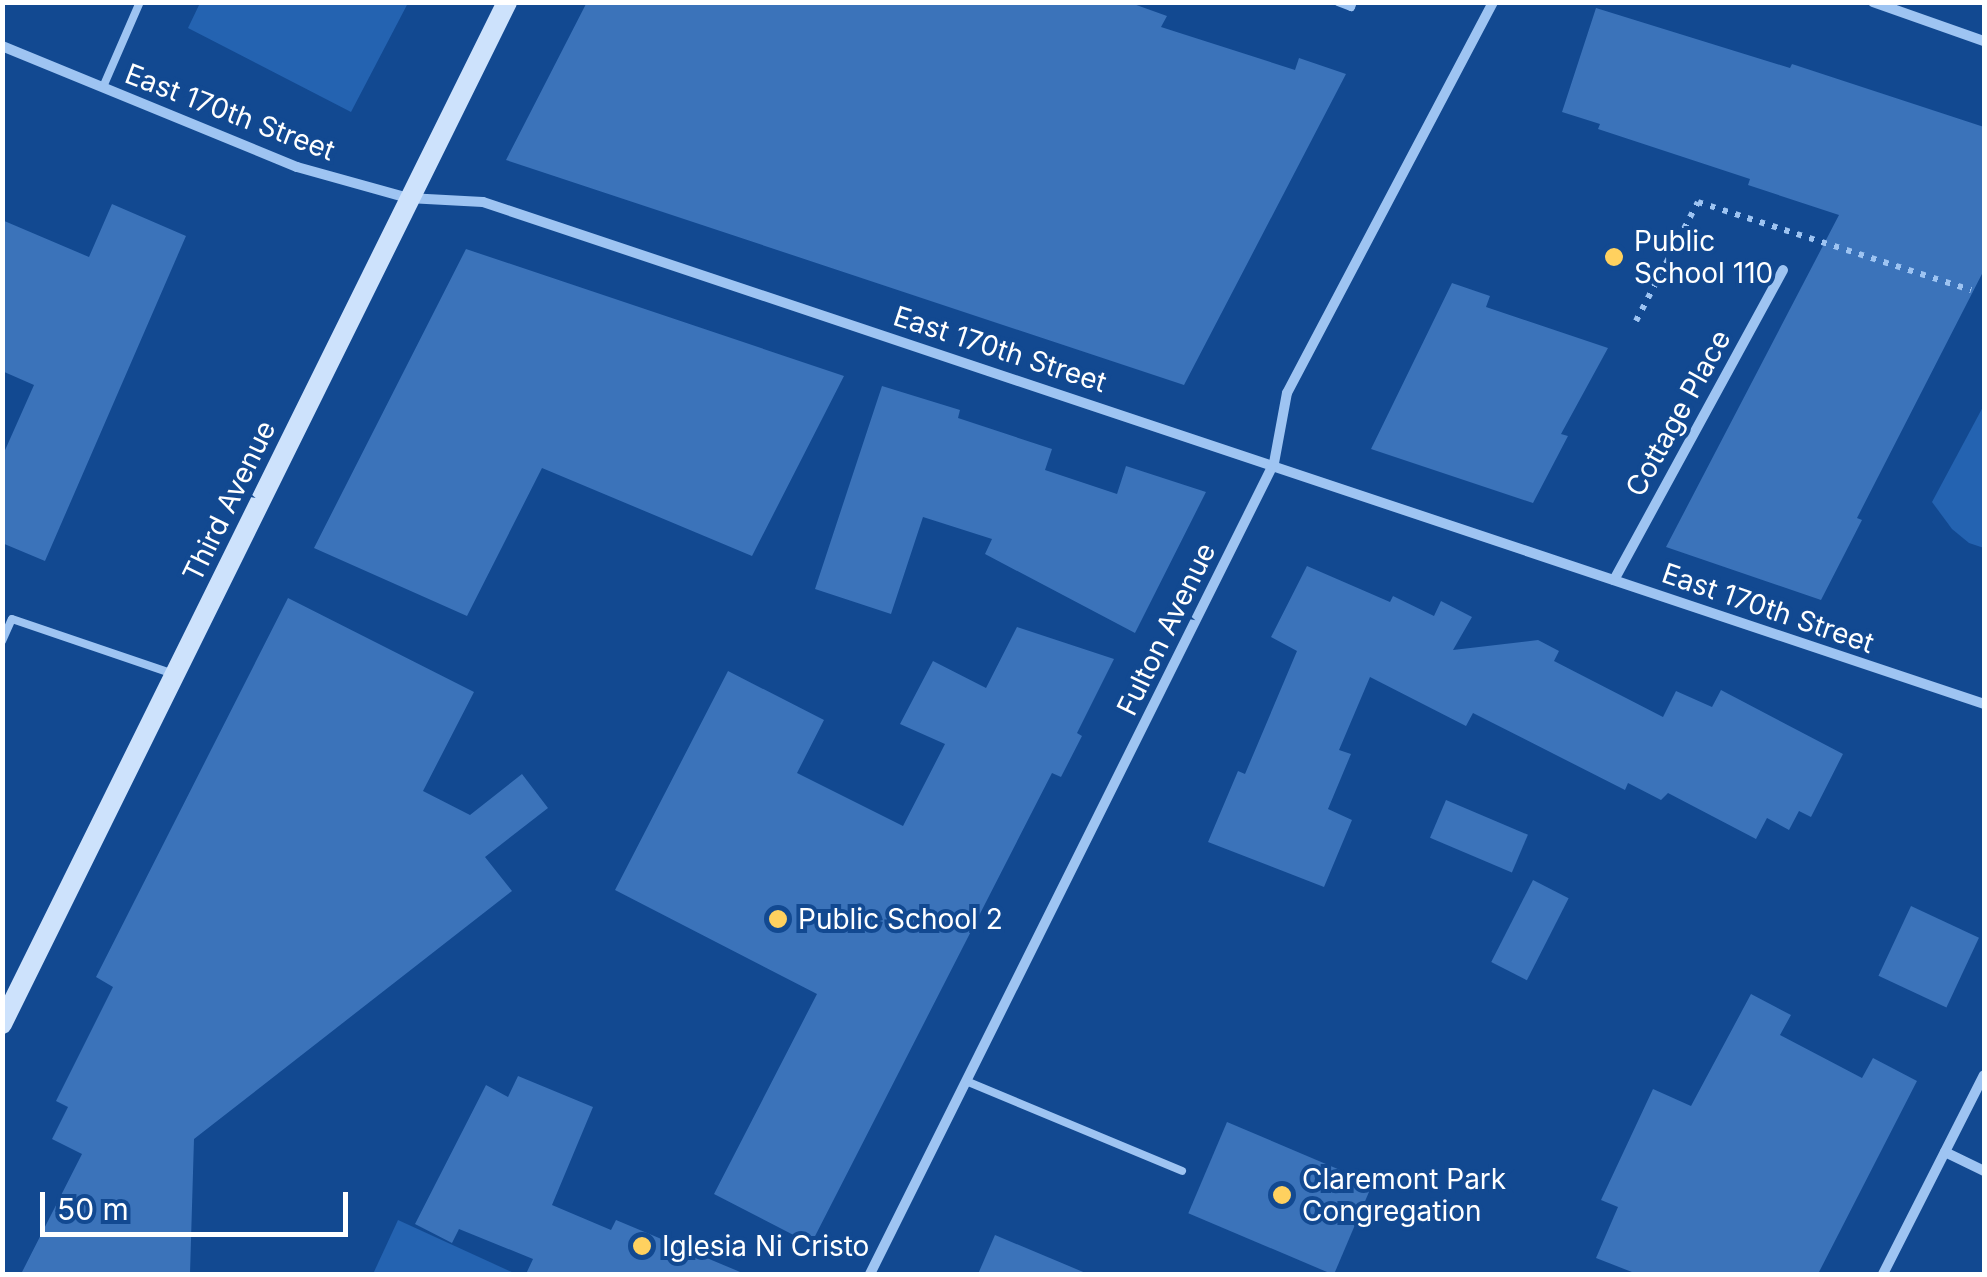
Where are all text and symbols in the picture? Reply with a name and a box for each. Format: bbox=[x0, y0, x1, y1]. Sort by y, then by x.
street label: East 170th Street bbox=[120, 57, 340, 167]
place label: Public School 110 bbox=[1634, 224, 1773, 290]
marker: Public School 110 bbox=[1603, 246, 1625, 268]
street label: East 170th Street bbox=[889, 299, 1111, 399]
street label: Cottage Place bbox=[1619, 324, 1737, 502]
street label: Third Avenue bbox=[176, 415, 282, 587]
street label: Fulton Avenue bbox=[1110, 537, 1222, 721]
street label: East 170th Street bbox=[1658, 556, 1878, 660]
place label: Public School 2 bbox=[798, 902, 1003, 936]
marker: Public School 2 bbox=[767, 908, 789, 930]
place label: Claremont Park Congregation bbox=[1302, 1162, 1506, 1228]
scale bar bbox=[45, 1172, 352, 1234]
marker: Claremont Park Congregation bbox=[1271, 1184, 1293, 1206]
text: 50 m bbox=[57, 1191, 129, 1227]
place label: Iglesia Ni Cristo bbox=[662, 1229, 869, 1263]
marker: Iglesia Ni Cristo bbox=[631, 1235, 653, 1257]

